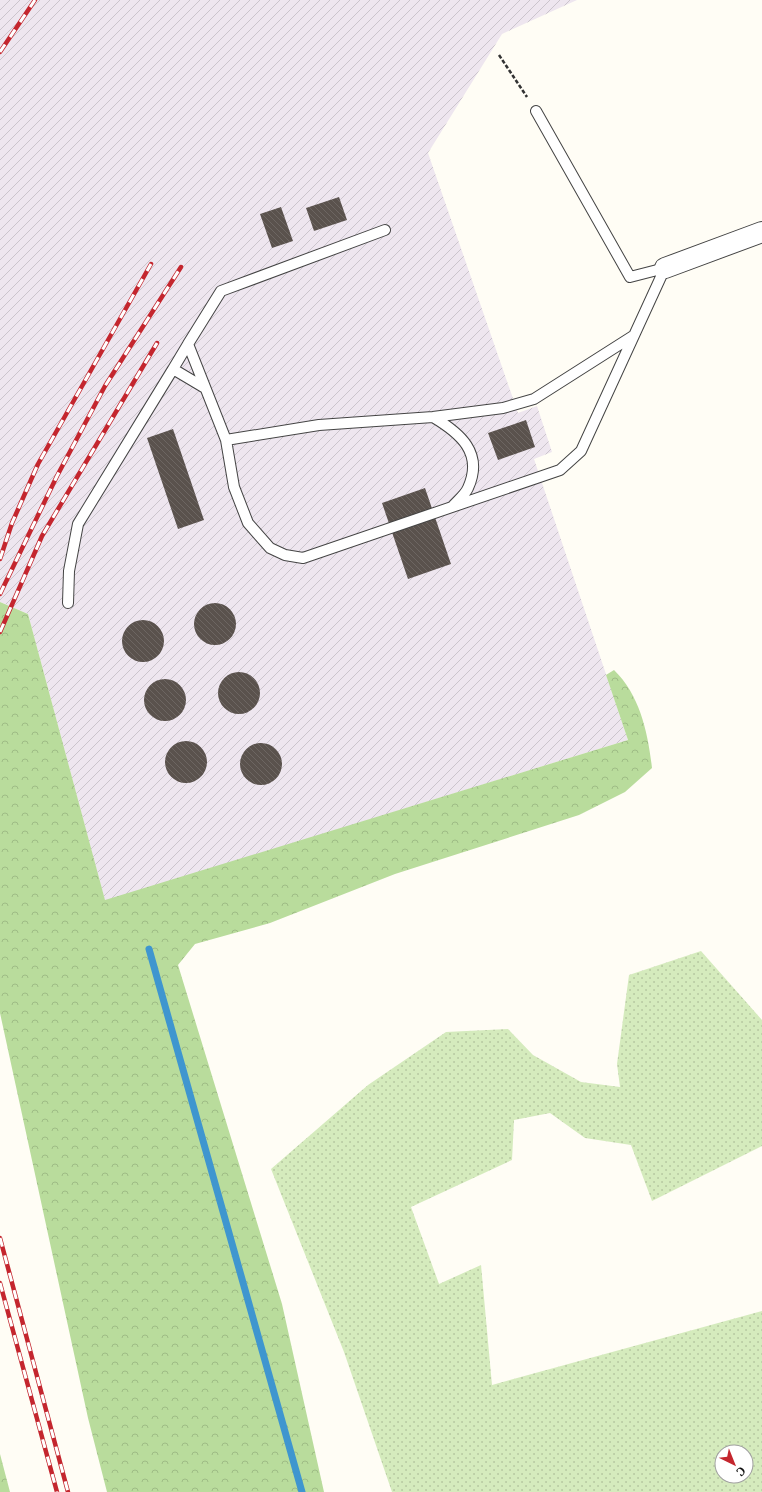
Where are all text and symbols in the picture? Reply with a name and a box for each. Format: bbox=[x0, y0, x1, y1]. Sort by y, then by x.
north arrow bbox=[714, 1444, 754, 1484]
text: С bbox=[733, 1464, 748, 1479]

